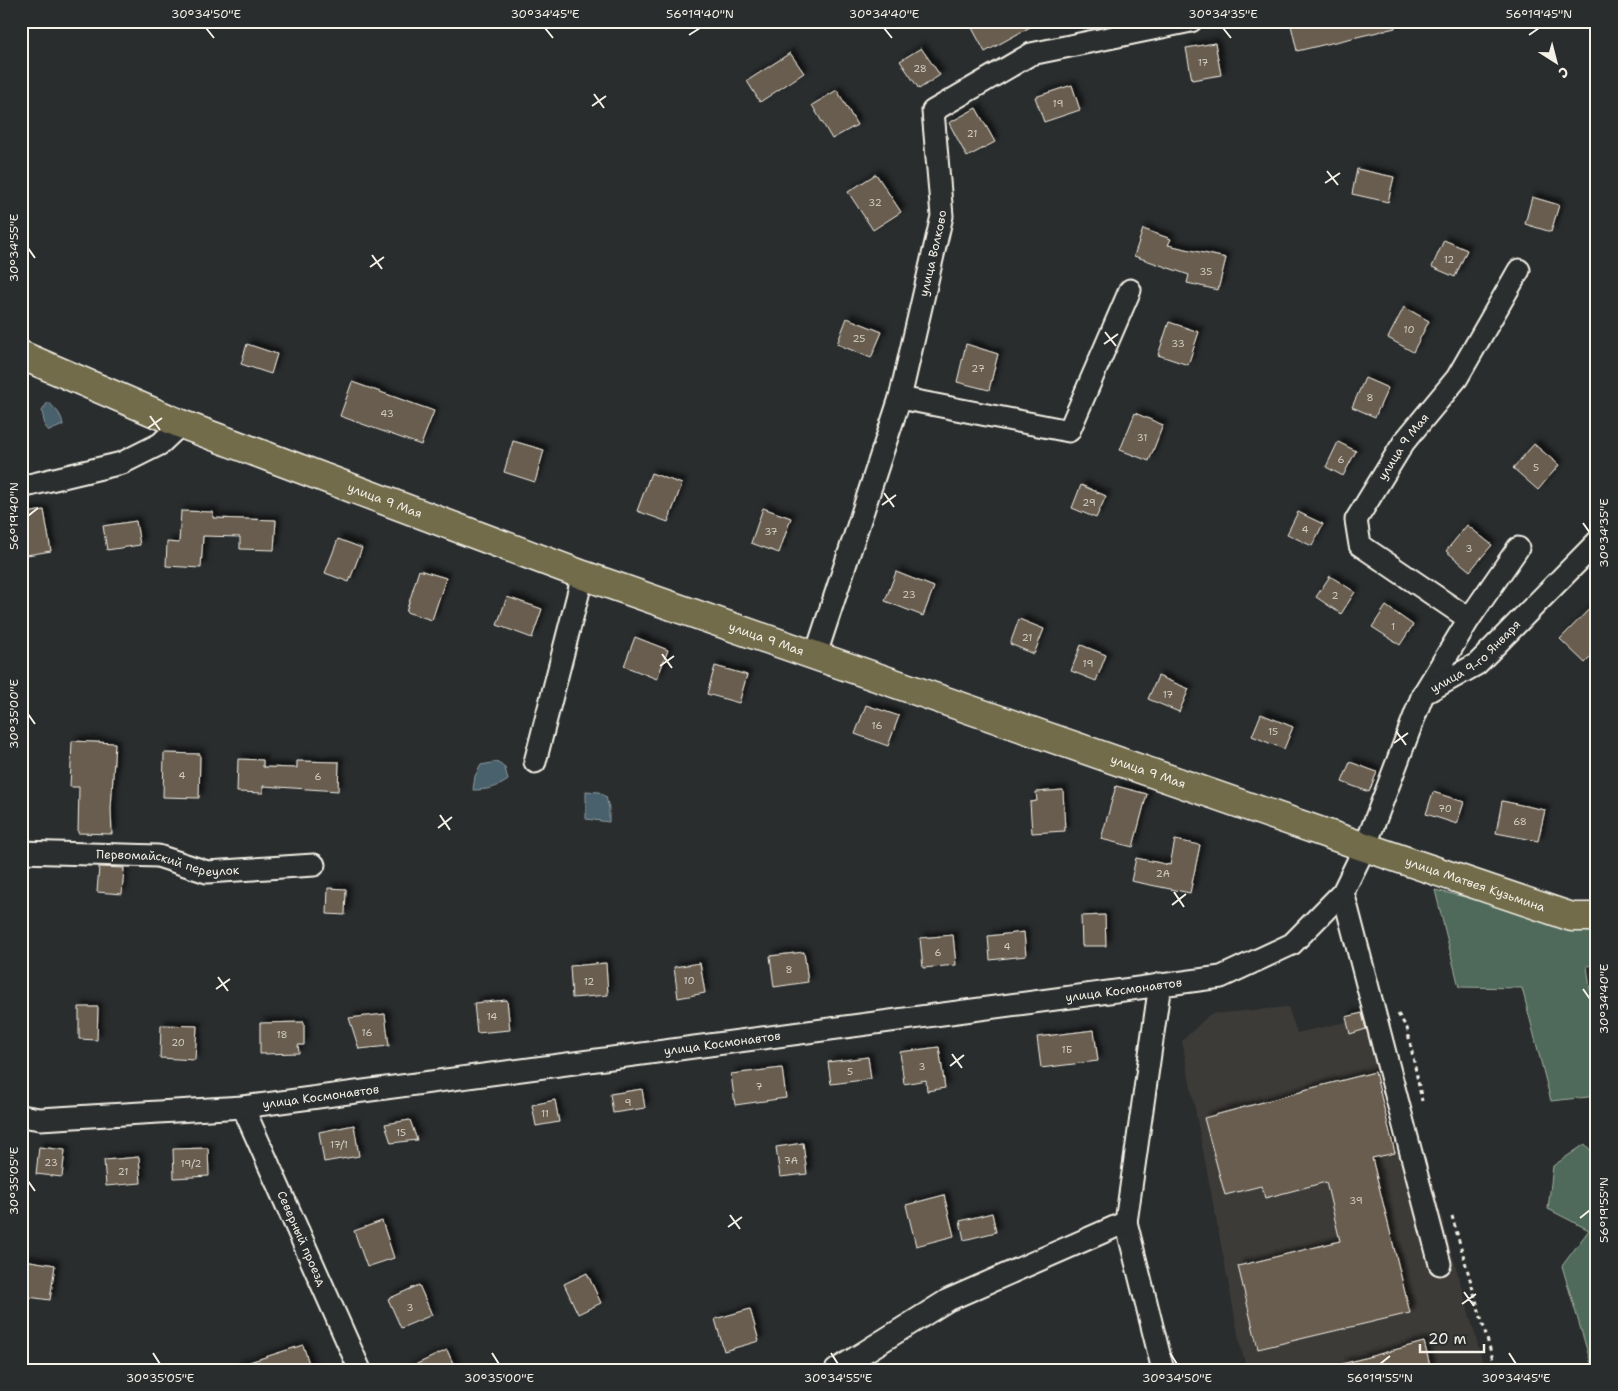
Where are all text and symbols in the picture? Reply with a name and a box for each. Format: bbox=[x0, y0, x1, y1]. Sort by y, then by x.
text: 30°34'50"E bbox=[171, 6, 241, 22]
text: 30°34'45"E bbox=[510, 6, 580, 22]
text: 56°19'40"N bbox=[666, 6, 734, 22]
text: 30°34'40"E bbox=[849, 6, 919, 22]
text: 30°34'35"E bbox=[1188, 6, 1258, 22]
text: 56°19'45"N bbox=[1506, 6, 1572, 22]
north arrow bbox=[1530, 38, 1580, 88]
house number: 17 bbox=[1198, 56, 1208, 69]
house number: 28 bbox=[913, 62, 927, 75]
text: С bbox=[1555, 63, 1572, 82]
house number: 19 bbox=[1053, 97, 1063, 110]
house number: 21 bbox=[967, 127, 977, 140]
house number: 32 bbox=[868, 196, 882, 209]
street label: улица Волково bbox=[916, 210, 950, 298]
text: 30°34'55"E bbox=[6, 214, 22, 282]
house number: 12 bbox=[1444, 253, 1454, 266]
house number: 35 bbox=[1200, 265, 1212, 278]
house number: 10 bbox=[1404, 323, 1414, 336]
house number: 25 bbox=[853, 332, 865, 345]
house number: 33 bbox=[1171, 337, 1185, 350]
house number: 27 bbox=[971, 362, 985, 375]
house number: 8 bbox=[1367, 391, 1374, 404]
house number: 43 bbox=[380, 407, 394, 420]
street label: улица 9 Мая bbox=[1374, 410, 1433, 483]
house number: 31 bbox=[1137, 431, 1147, 444]
house number: 6 bbox=[1338, 453, 1345, 466]
house number: 5 bbox=[1533, 461, 1539, 474]
street label: улица 9 Мая bbox=[345, 479, 424, 522]
text: 56°19'40"N bbox=[6, 482, 22, 550]
house number: 29 bbox=[1082, 496, 1096, 509]
text: 30°34'35"E bbox=[1596, 498, 1612, 568]
house number: 4 bbox=[1302, 523, 1309, 536]
house number: 37 bbox=[764, 525, 778, 538]
house number: 3 bbox=[1466, 542, 1473, 555]
house number: 23 bbox=[902, 588, 916, 601]
house number: 2 bbox=[1332, 589, 1339, 602]
street label: улица 9-го Января bbox=[1427, 616, 1524, 696]
street label: улица 9 Мая bbox=[727, 618, 806, 659]
house number: 1 bbox=[1391, 620, 1395, 633]
house number: 21 bbox=[1022, 631, 1032, 644]
house number: 19 bbox=[1083, 657, 1093, 670]
text: 30°35'00"E bbox=[6, 679, 22, 749]
house number: 17 bbox=[1163, 688, 1173, 701]
house number: 16 bbox=[872, 719, 882, 732]
house number: 15 bbox=[1268, 725, 1278, 738]
street label: улица 9 Мая bbox=[1108, 751, 1188, 792]
house number: 4 bbox=[179, 769, 186, 782]
house number: 6 bbox=[315, 770, 322, 783]
house number: 70 bbox=[1438, 802, 1452, 815]
house number: 68 bbox=[1513, 815, 1527, 828]
street label: Первомайский переулок bbox=[96, 846, 240, 880]
street label: улица Матвея Кузьмина bbox=[1403, 853, 1548, 916]
house number: 2А bbox=[1156, 867, 1170, 880]
house number: 4 bbox=[1004, 940, 1011, 953]
house number: 6 bbox=[935, 946, 942, 959]
house number: 8 bbox=[786, 963, 793, 976]
text: 30°34'40"E bbox=[1596, 964, 1612, 1034]
house number: 10 bbox=[684, 974, 694, 987]
street label: улица Космонавтов bbox=[1064, 974, 1183, 1006]
house number: 12 bbox=[584, 975, 594, 988]
house number: 14 bbox=[487, 1010, 497, 1023]
house number: 16 bbox=[362, 1026, 372, 1039]
house number: 18 bbox=[276, 1028, 288, 1041]
street label: улица Космонавтов bbox=[663, 1028, 781, 1059]
house number: 20 bbox=[171, 1036, 185, 1049]
house number: 1Б bbox=[1062, 1043, 1072, 1056]
house number: 3 bbox=[919, 1060, 926, 1073]
house number: 5 bbox=[847, 1065, 853, 1078]
house number: 7 bbox=[756, 1080, 763, 1093]
street label: улица Космонавтов bbox=[261, 1081, 380, 1112]
house number: 9 bbox=[625, 1096, 632, 1109]
house number: 11 bbox=[541, 1107, 549, 1120]
house number: 15 bbox=[396, 1126, 406, 1139]
house number: 17/1 bbox=[330, 1138, 348, 1151]
text: 30°35'05"E bbox=[6, 1147, 22, 1215]
house number: 7А bbox=[784, 1154, 798, 1167]
house number: 23 bbox=[44, 1156, 58, 1169]
house number: 19/2 bbox=[180, 1157, 202, 1170]
house number: 21 bbox=[118, 1165, 128, 1178]
text: 56°19'55"N bbox=[1596, 1177, 1612, 1243]
street label: Северный проезд bbox=[273, 1188, 330, 1289]
house number: 39 bbox=[1349, 1194, 1363, 1207]
house number: 3 bbox=[407, 1301, 414, 1314]
scale bar bbox=[1420, 1321, 1484, 1353]
text: 20 m bbox=[1428, 1329, 1467, 1349]
text: 30°35'05"E bbox=[126, 1370, 194, 1386]
text: 30°35'00"E bbox=[464, 1370, 534, 1386]
text: 30°34'55"E bbox=[804, 1370, 872, 1386]
text: 30°34'50"E bbox=[1142, 1370, 1212, 1386]
text: 56°19'55"N bbox=[1347, 1370, 1413, 1386]
text: 30°34'45"E bbox=[1481, 1370, 1551, 1386]

